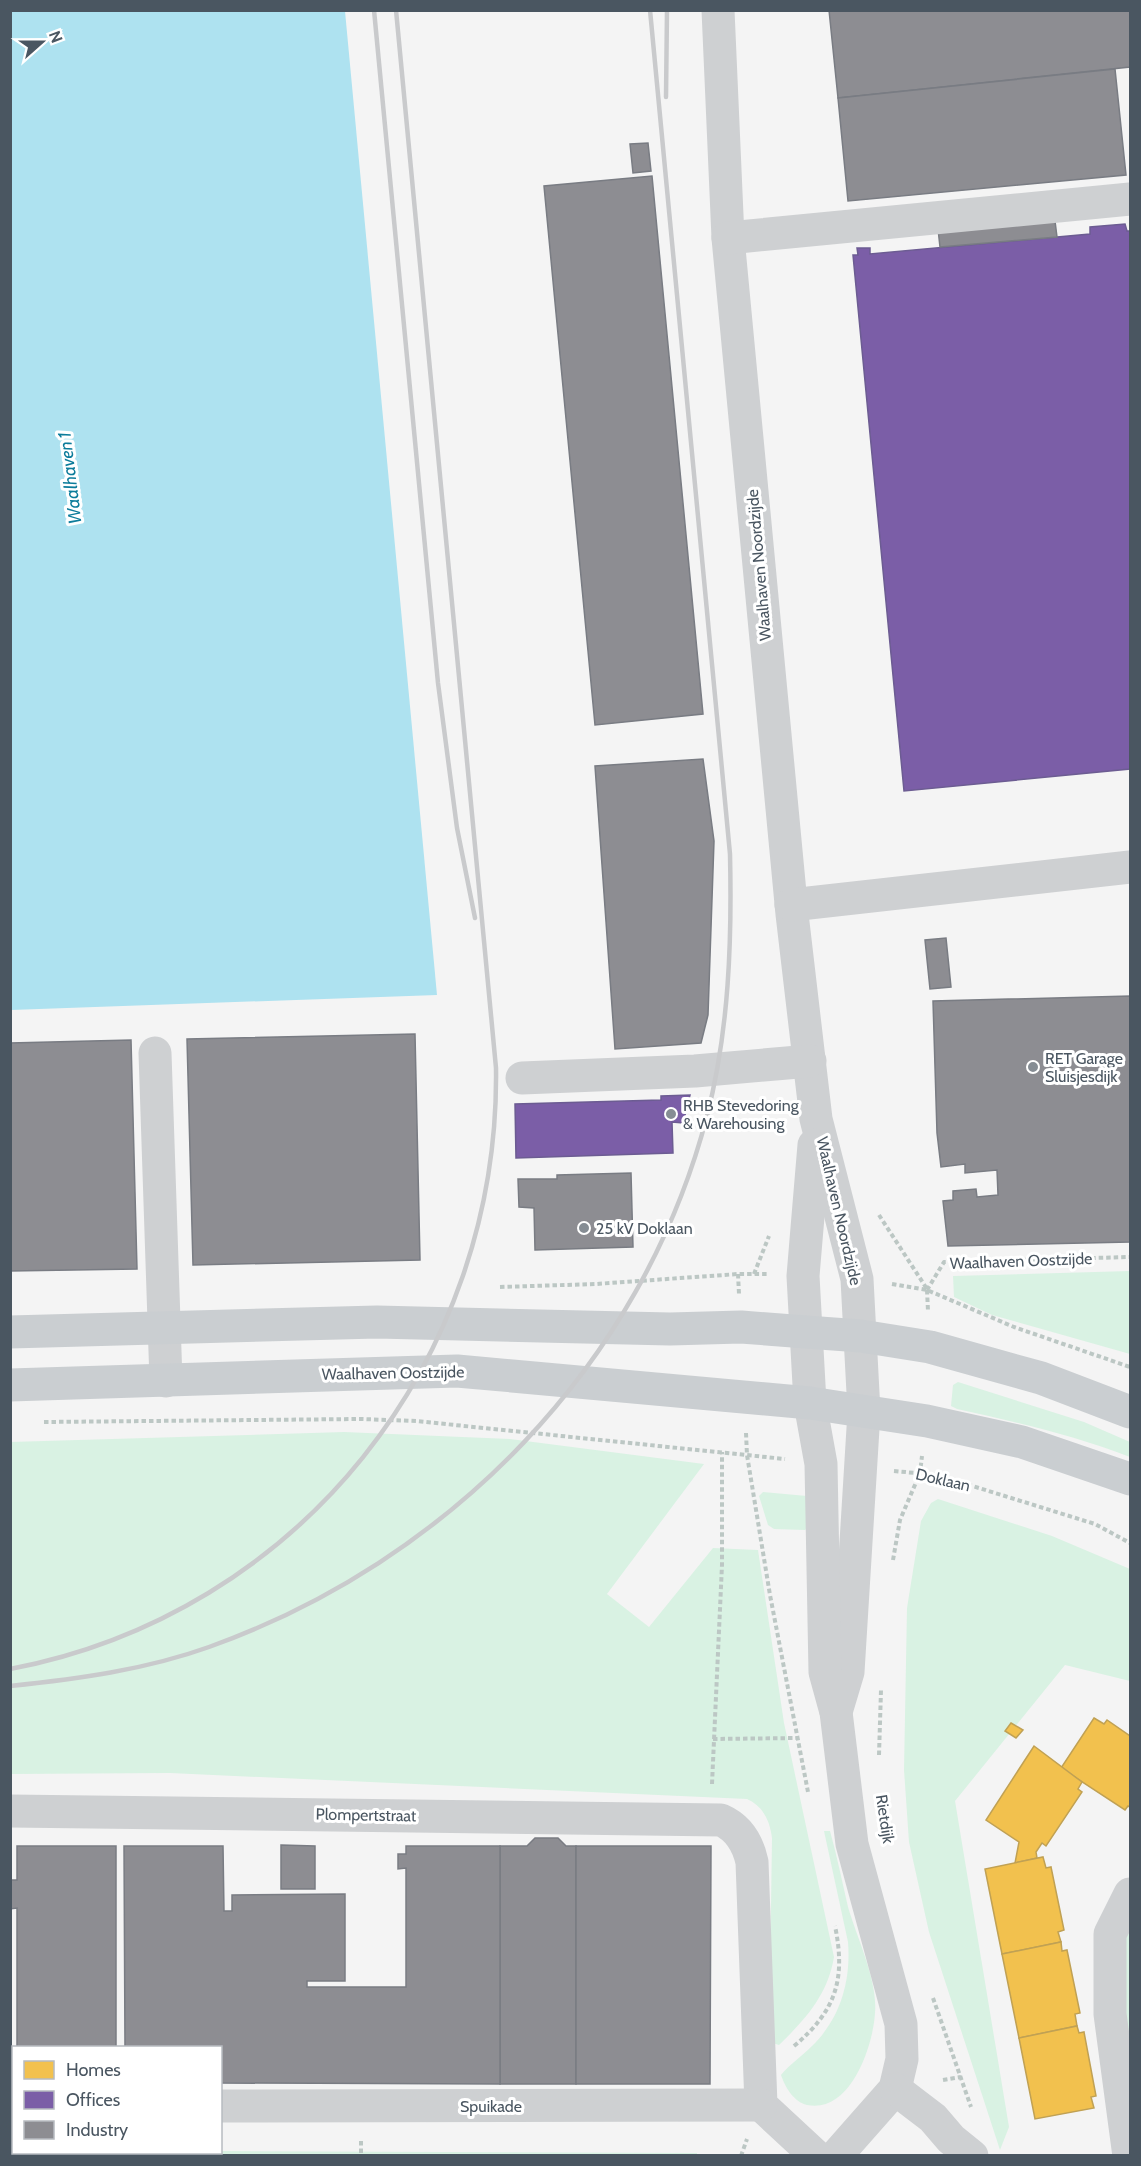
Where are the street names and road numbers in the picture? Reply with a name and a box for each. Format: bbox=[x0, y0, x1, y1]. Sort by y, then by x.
street label: Waalhaven Noordzijde bbox=[743, 489, 775, 641]
street label: Waalhaven Noordzijde bbox=[813, 1135, 865, 1287]
street label: Waalhaven Oostzijde bbox=[949, 1249, 1093, 1273]
street label: Waalhaven Oostzijde bbox=[322, 1362, 464, 1384]
street label: Doklaan bbox=[914, 1464, 972, 1496]
street label: Rietdijk bbox=[872, 1793, 898, 1846]
street label: Plompertstraat bbox=[315, 1805, 417, 1825]
street label: Spuikade bbox=[460, 2097, 522, 2116]

